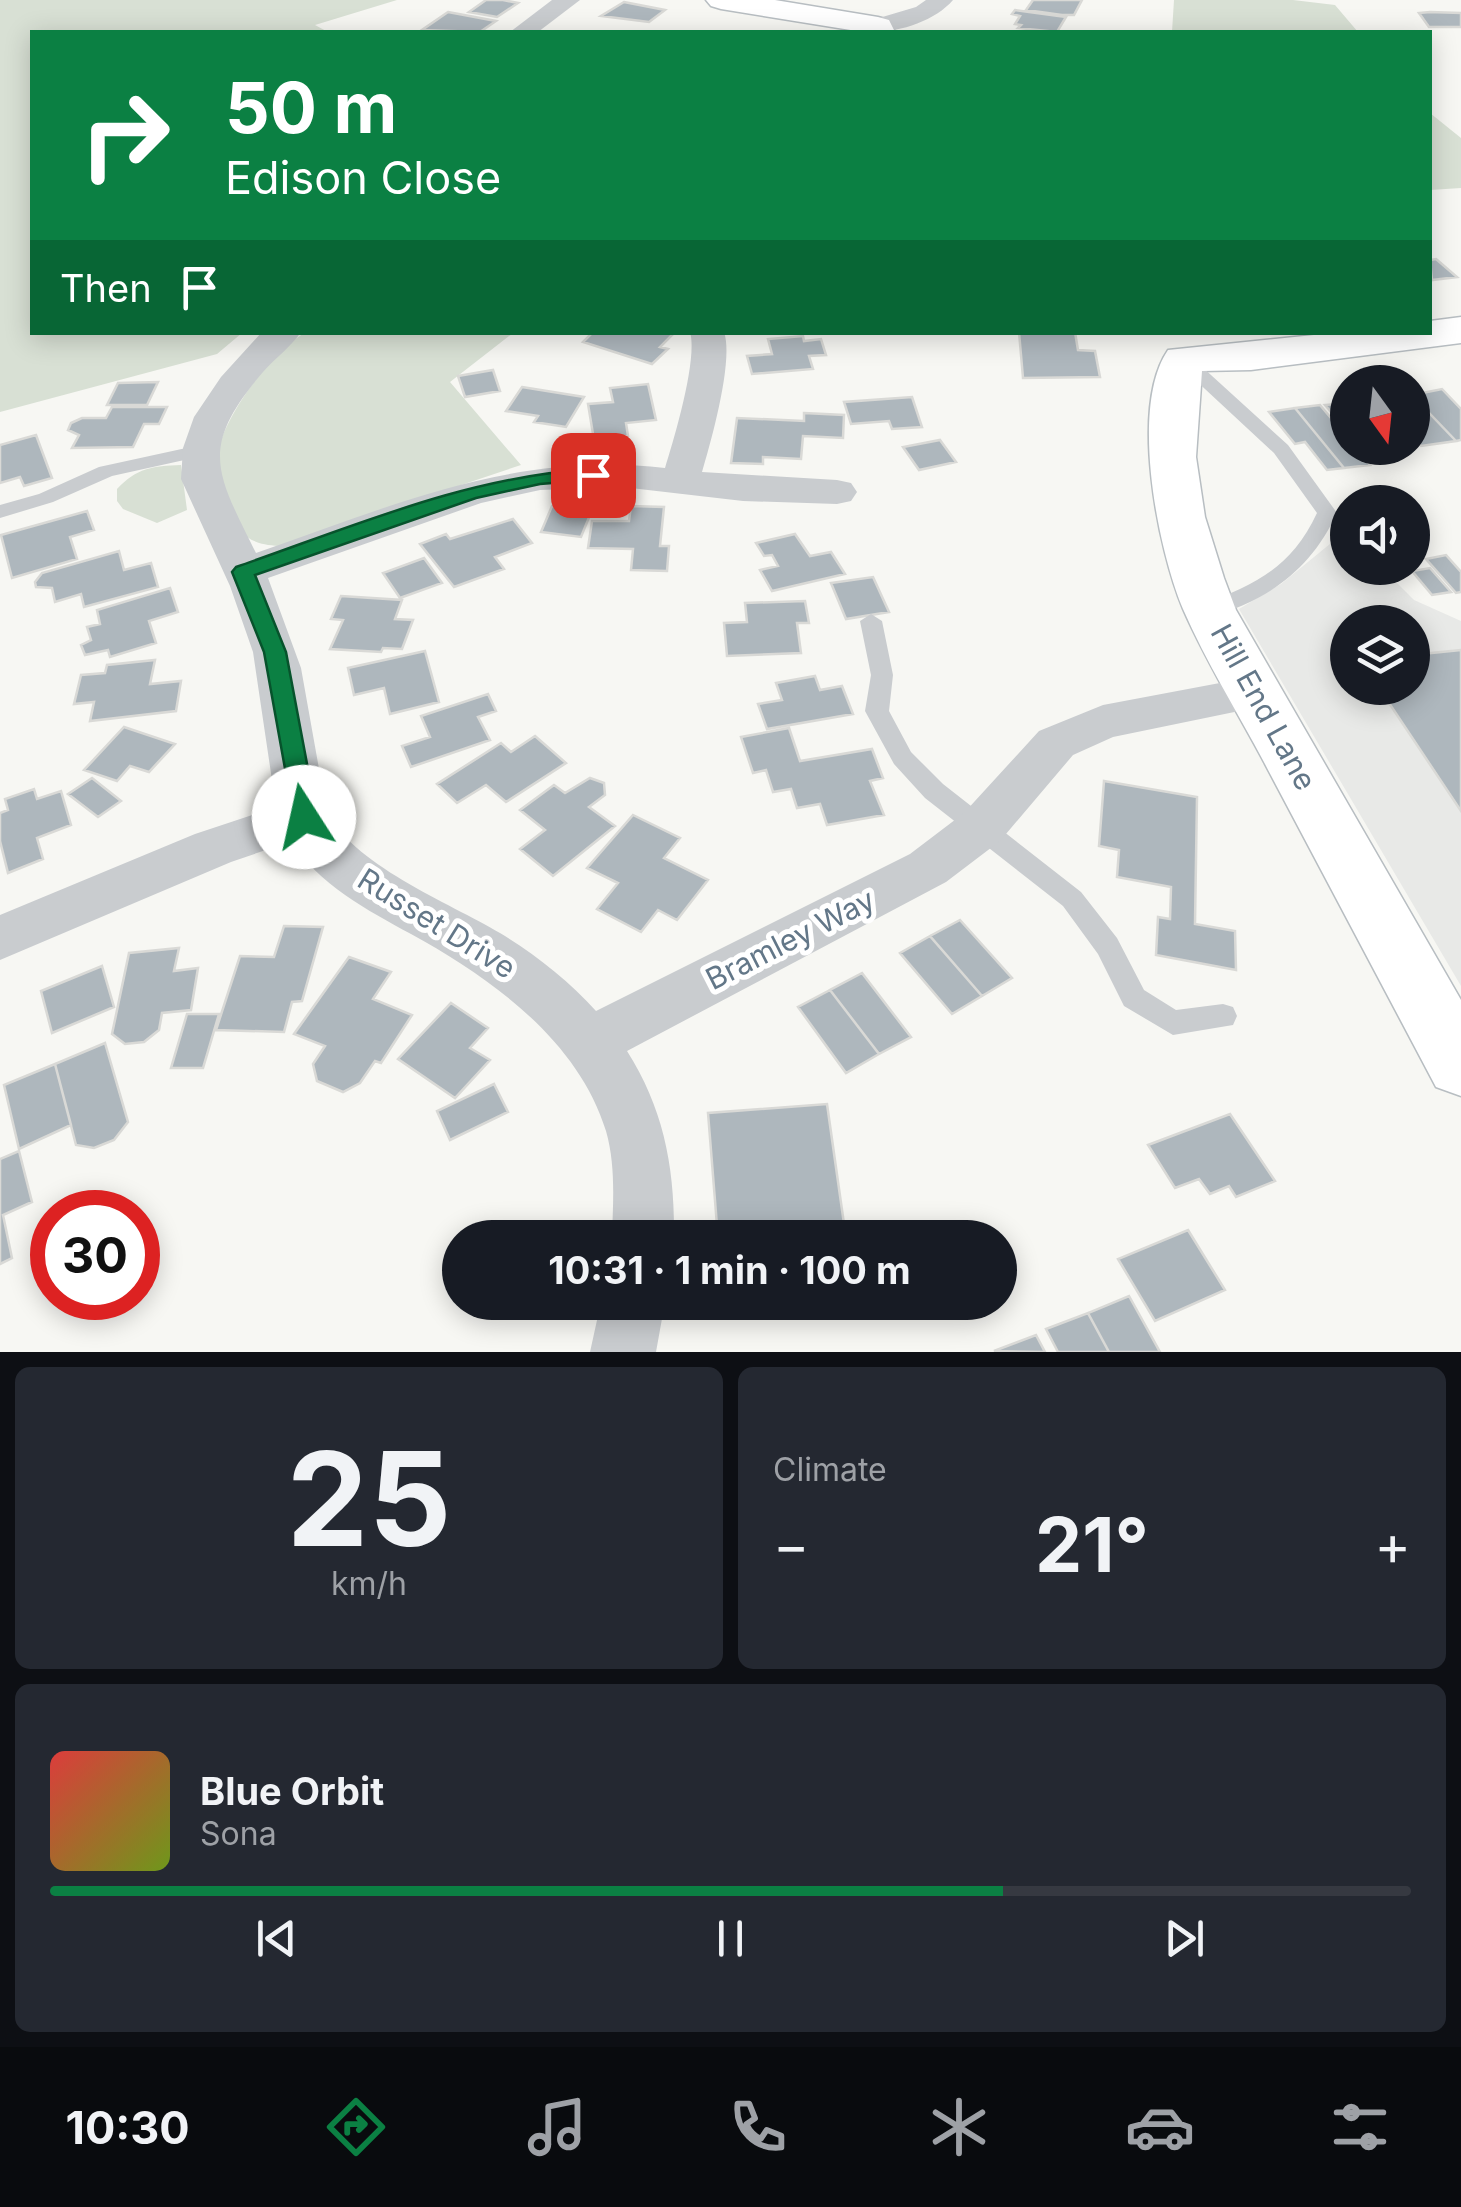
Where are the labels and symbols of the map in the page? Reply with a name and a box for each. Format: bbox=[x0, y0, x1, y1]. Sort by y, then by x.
north arrow bbox=[1330, 365, 1430, 465]
pin bbox=[551, 433, 636, 518]
street label: Hill End Lane bbox=[1204, 618, 1324, 796]
position arrow bbox=[252, 765, 356, 869]
street label: Russet Drive bbox=[352, 860, 522, 986]
street label: Bramley Way bbox=[699, 881, 881, 997]
speed limit sign: 30 bbox=[30, 1190, 160, 1320]

